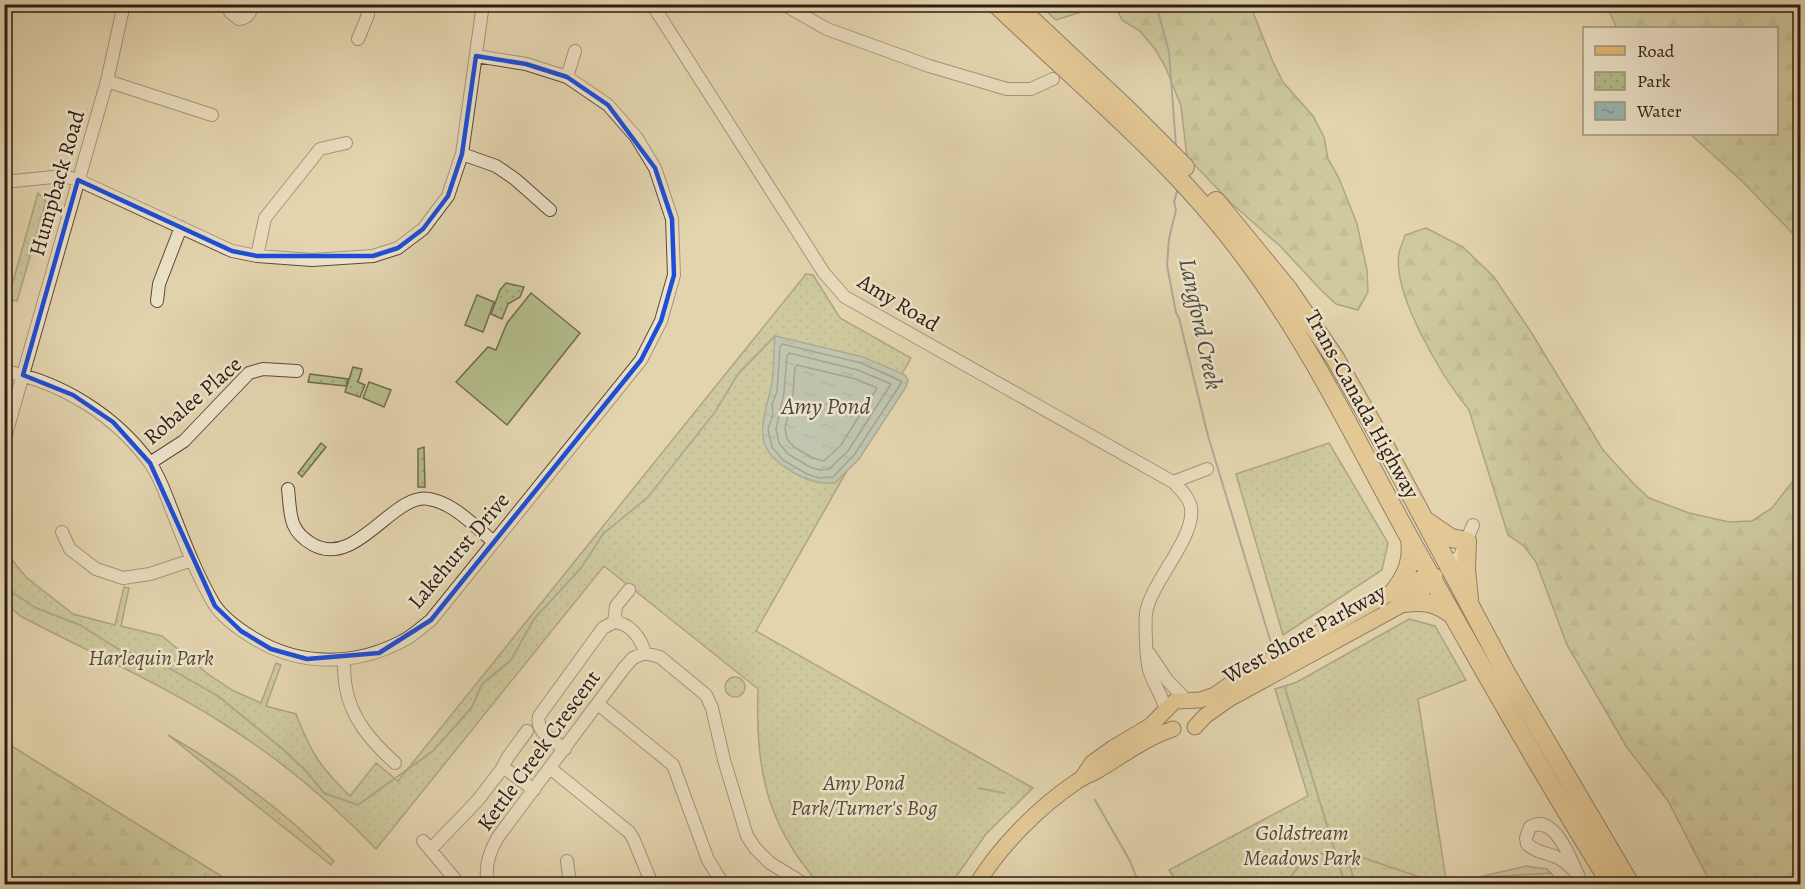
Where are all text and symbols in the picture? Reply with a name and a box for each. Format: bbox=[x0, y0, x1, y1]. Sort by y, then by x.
legend bbox=[1583, 27, 1778, 135]
text: Road bbox=[1637, 39, 1675, 63]
text: Park bbox=[1637, 69, 1671, 93]
text: Water bbox=[1636, 99, 1682, 123]
street label: Humpback Road bbox=[22, 107, 92, 260]
water label: Langford Creek bbox=[1171, 255, 1231, 393]
street label: Amy Road bbox=[851, 266, 945, 339]
street label: Trans-Canada Highway bbox=[1298, 305, 1427, 504]
street label: Robalee Place bbox=[137, 350, 248, 452]
water label: Amy Pond bbox=[780, 390, 871, 422]
street label: Lakehurst Drive bbox=[401, 486, 516, 615]
street label: West Shore Parkway bbox=[1217, 577, 1391, 692]
park label: Harlequin Park bbox=[88, 643, 214, 673]
street label: Kettle Creek Crescent bbox=[470, 664, 607, 837]
park label: Amy Pond Park/Turner's Bog bbox=[790, 768, 938, 823]
park label: Goldstream Meadows Park bbox=[1243, 818, 1361, 873]

